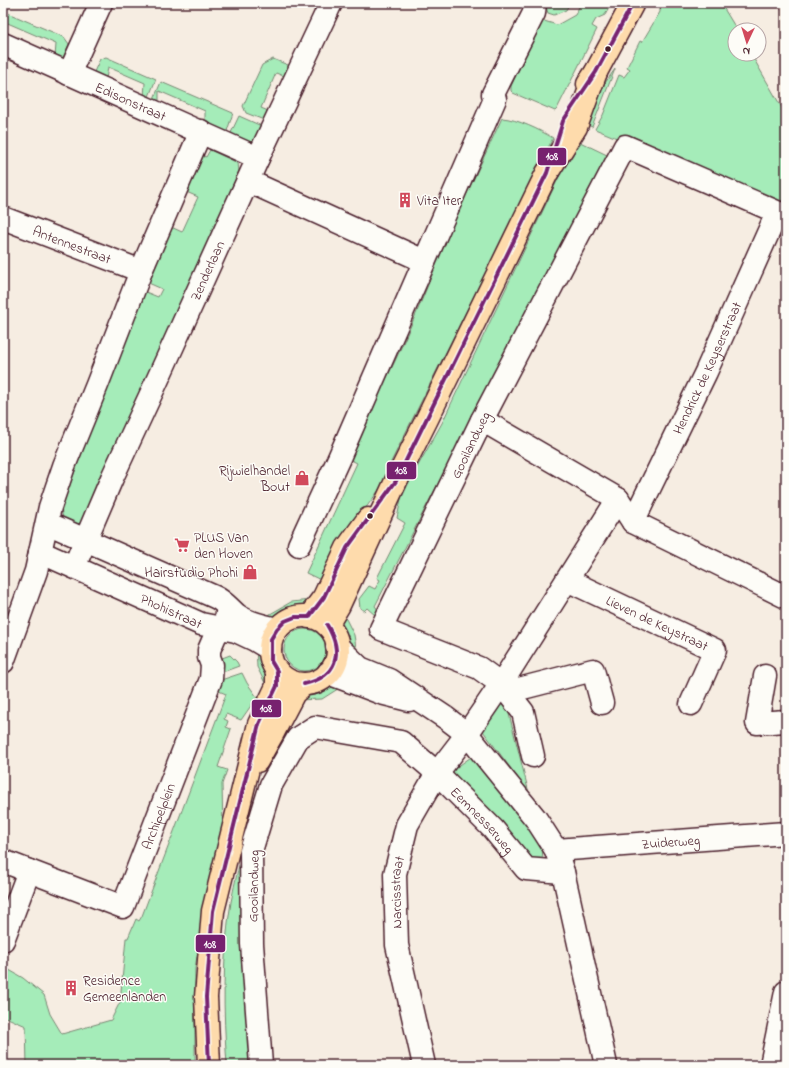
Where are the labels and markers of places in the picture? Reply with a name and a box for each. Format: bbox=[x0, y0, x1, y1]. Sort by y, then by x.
unlabelled marker bbox=[603, 44, 613, 54]
building icon: Vita Iter bbox=[396, 191, 414, 209]
place label: Vita Iter bbox=[416, 191, 462, 212]
place label: Rijwielhandel Bout bbox=[219, 461, 290, 498]
shop icon: Rijwielhandel Bout bbox=[293, 469, 311, 487]
unlabelled marker bbox=[365, 511, 375, 521]
place label: PLUS Van den Hoven bbox=[194, 528, 253, 565]
supermarket icon: PLUS Van den Hoven bbox=[173, 536, 191, 554]
place label: Hairstudio Phohi bbox=[145, 563, 238, 584]
shop icon: Hairstudio Phohi bbox=[241, 563, 259, 581]
place label: Residence Gemeenlanden bbox=[83, 971, 166, 1008]
building icon: Residence Gemeenlanden bbox=[62, 979, 80, 997]

